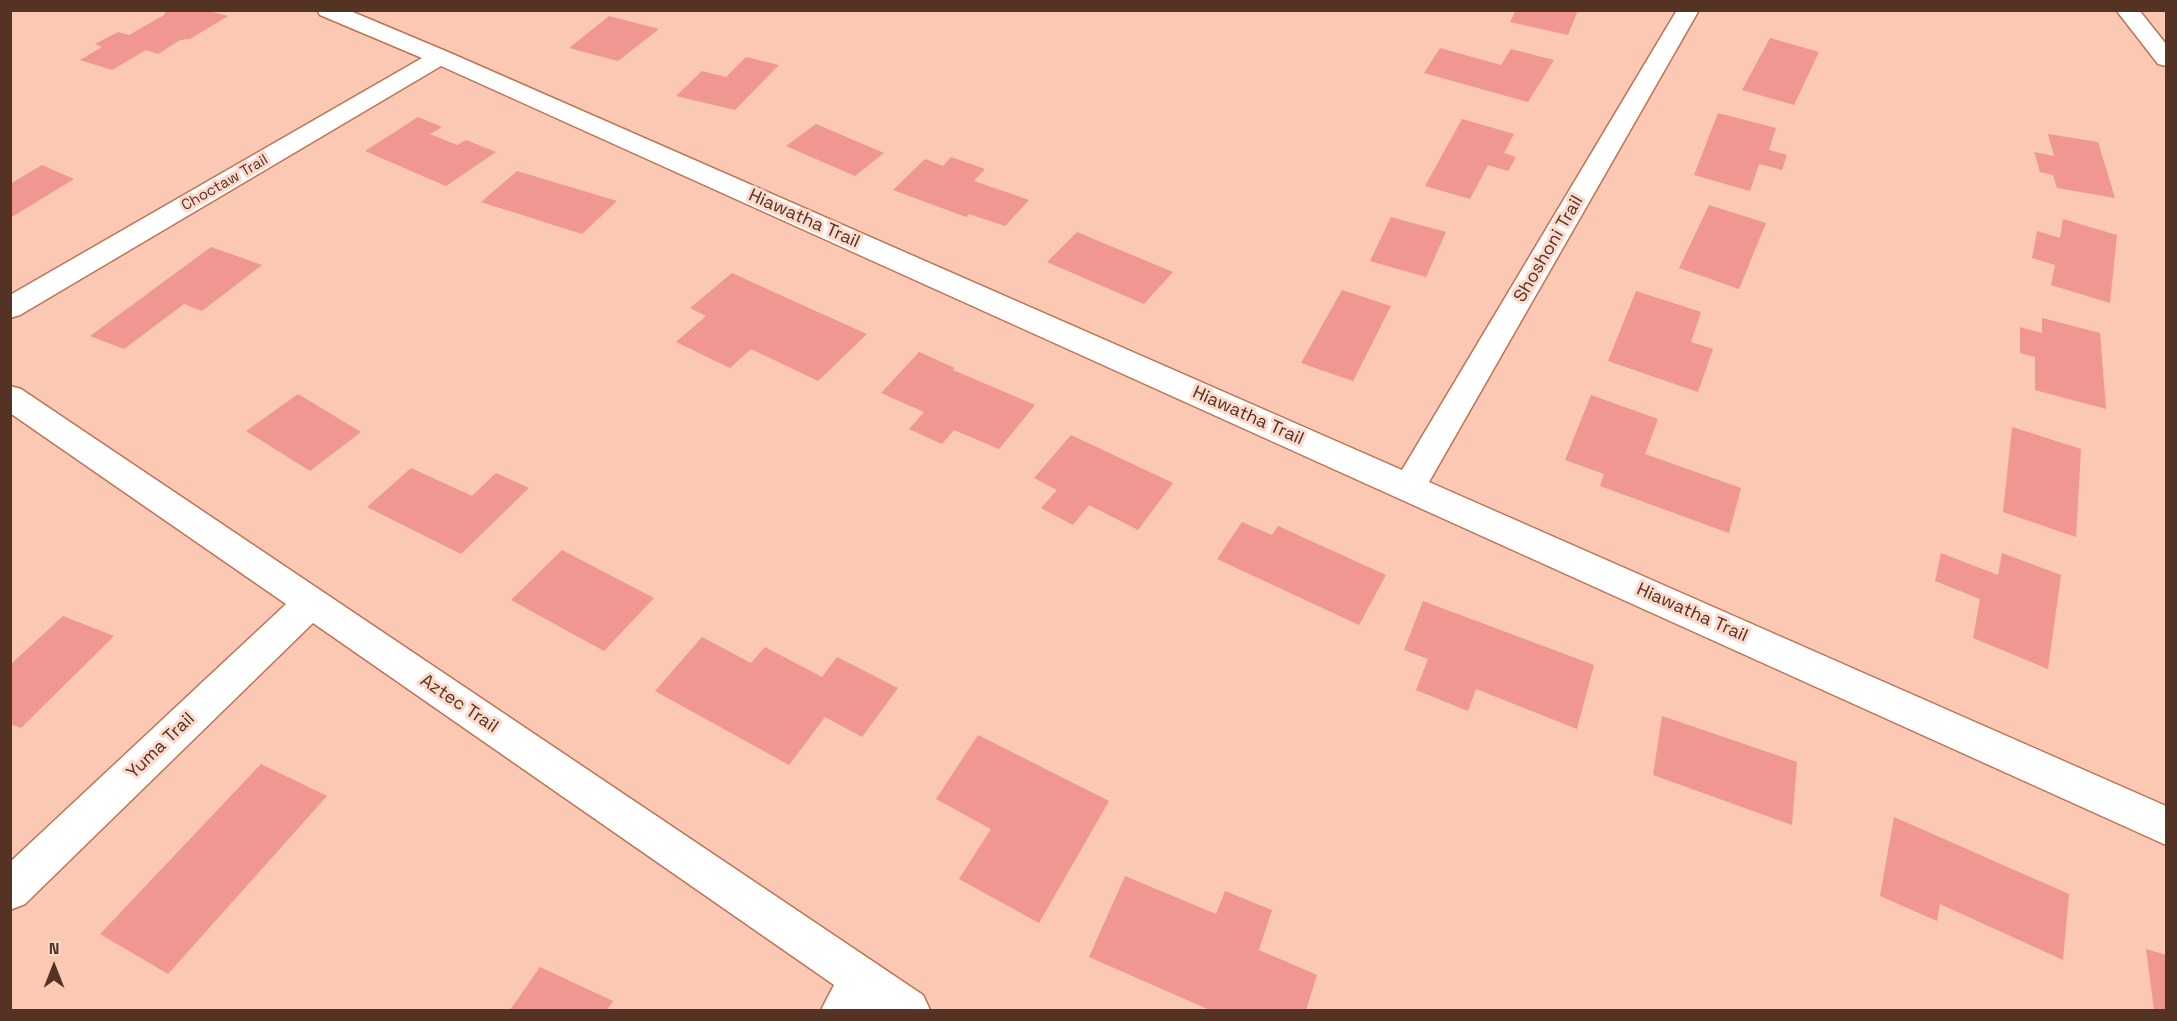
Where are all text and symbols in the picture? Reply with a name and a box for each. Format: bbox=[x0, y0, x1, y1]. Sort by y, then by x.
street label: Choctaw Trail bbox=[178, 151, 272, 215]
street label: Hiawatha Trail bbox=[745, 185, 863, 253]
street label: Shoshoni Trail bbox=[1510, 192, 1588, 306]
street label: Hiawatha Trail bbox=[1189, 382, 1307, 450]
street label: Hiawatha Trail bbox=[1633, 579, 1751, 647]
street label: Aztec Trail bbox=[416, 670, 502, 738]
street label: Yuma Trail bbox=[123, 708, 199, 784]
north arrow bbox=[24, 937, 84, 997]
text: N bbox=[49, 938, 59, 959]

